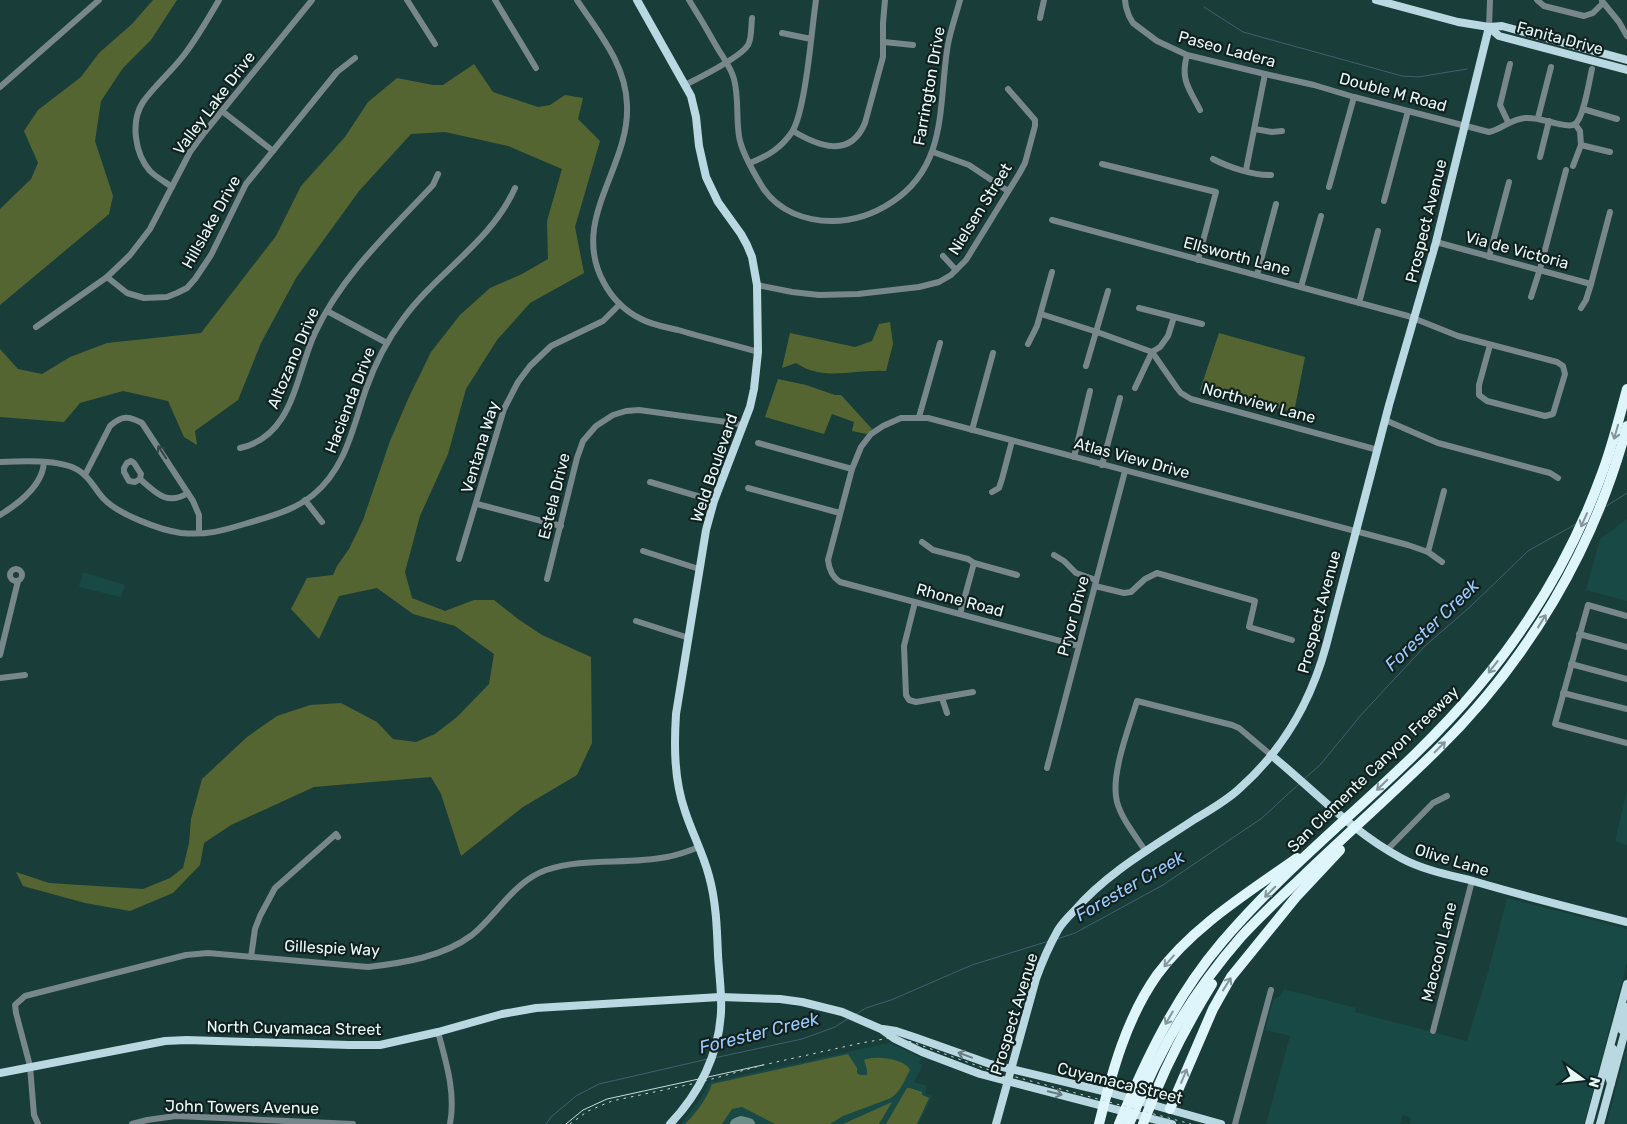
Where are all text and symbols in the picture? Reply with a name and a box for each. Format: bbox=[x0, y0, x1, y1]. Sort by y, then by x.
street label: Fanita Drive bbox=[1515, 17, 1605, 59]
street label: Farrington Drive bbox=[909, 25, 949, 147]
street label: Paseo Ladera bbox=[1176, 27, 1278, 71]
street label: Valley Lake Drive bbox=[169, 48, 259, 158]
street label: Double M Road bbox=[1337, 69, 1449, 115]
street label: Prospect Avenue bbox=[1401, 157, 1451, 285]
street label: Nielsen Street bbox=[944, 160, 1016, 258]
street label: Hillslake Drive bbox=[178, 172, 244, 272]
street label: Via de Victoria bbox=[1463, 227, 1571, 273]
street label: Ellsworth Lane bbox=[1182, 233, 1292, 279]
street label: Altozano Drive bbox=[263, 304, 323, 412]
street label: Hacienda Drive bbox=[321, 344, 379, 456]
street label: Northview Lane bbox=[1200, 379, 1318, 427]
street label: Ventana Way bbox=[457, 398, 503, 495]
street label: Weld Boulevard bbox=[687, 411, 741, 525]
one-way arrow bbox=[1610, 424, 1620, 440]
street label: Atlas View Drive bbox=[1072, 433, 1192, 483]
one-way arrow bbox=[156, 446, 166, 460]
street label: Estela Drive bbox=[534, 451, 574, 541]
one-way arrow bbox=[1578, 512, 1588, 527]
street label: Prospect Avenue bbox=[1293, 548, 1345, 676]
street label: Pryor Drive bbox=[1053, 574, 1093, 658]
water label: Forester Creek bbox=[1380, 574, 1484, 676]
street label: Rhone Road bbox=[914, 579, 1006, 621]
one-way arrow bbox=[1537, 614, 1547, 628]
one-way arrow bbox=[1488, 660, 1498, 674]
street label: San Clemente Canyon Freeway bbox=[1283, 682, 1463, 856]
one-way arrow bbox=[1434, 741, 1446, 753]
one-way arrow bbox=[1376, 779, 1388, 791]
street label: Olive Lane bbox=[1413, 840, 1491, 880]
water label: Forester Creek bbox=[1071, 845, 1189, 926]
one-way arrow bbox=[1264, 886, 1276, 898]
street label: Maccool Lane bbox=[1417, 900, 1461, 1004]
street label: Gillespie Way bbox=[284, 936, 380, 960]
street label: Prospect Avenue bbox=[986, 951, 1042, 1077]
one-way arrow bbox=[1163, 954, 1175, 967]
one-way arrow bbox=[1222, 978, 1232, 992]
water label: Forester Creek bbox=[697, 1007, 822, 1059]
one-way arrow bbox=[1163, 1011, 1173, 1025]
street label: North Cuyamaca Street bbox=[206, 1017, 382, 1039]
one-way arrow bbox=[958, 1050, 973, 1059]
north arrow bbox=[1557, 1054, 1607, 1104]
street label: Cuyamaca Street bbox=[1055, 1058, 1185, 1108]
one-way arrow bbox=[1180, 1069, 1190, 1084]
text: N bbox=[1585, 1075, 1604, 1089]
one-way arrow bbox=[1047, 1089, 1063, 1098]
street label: John Towers Avenue bbox=[165, 1096, 319, 1118]

